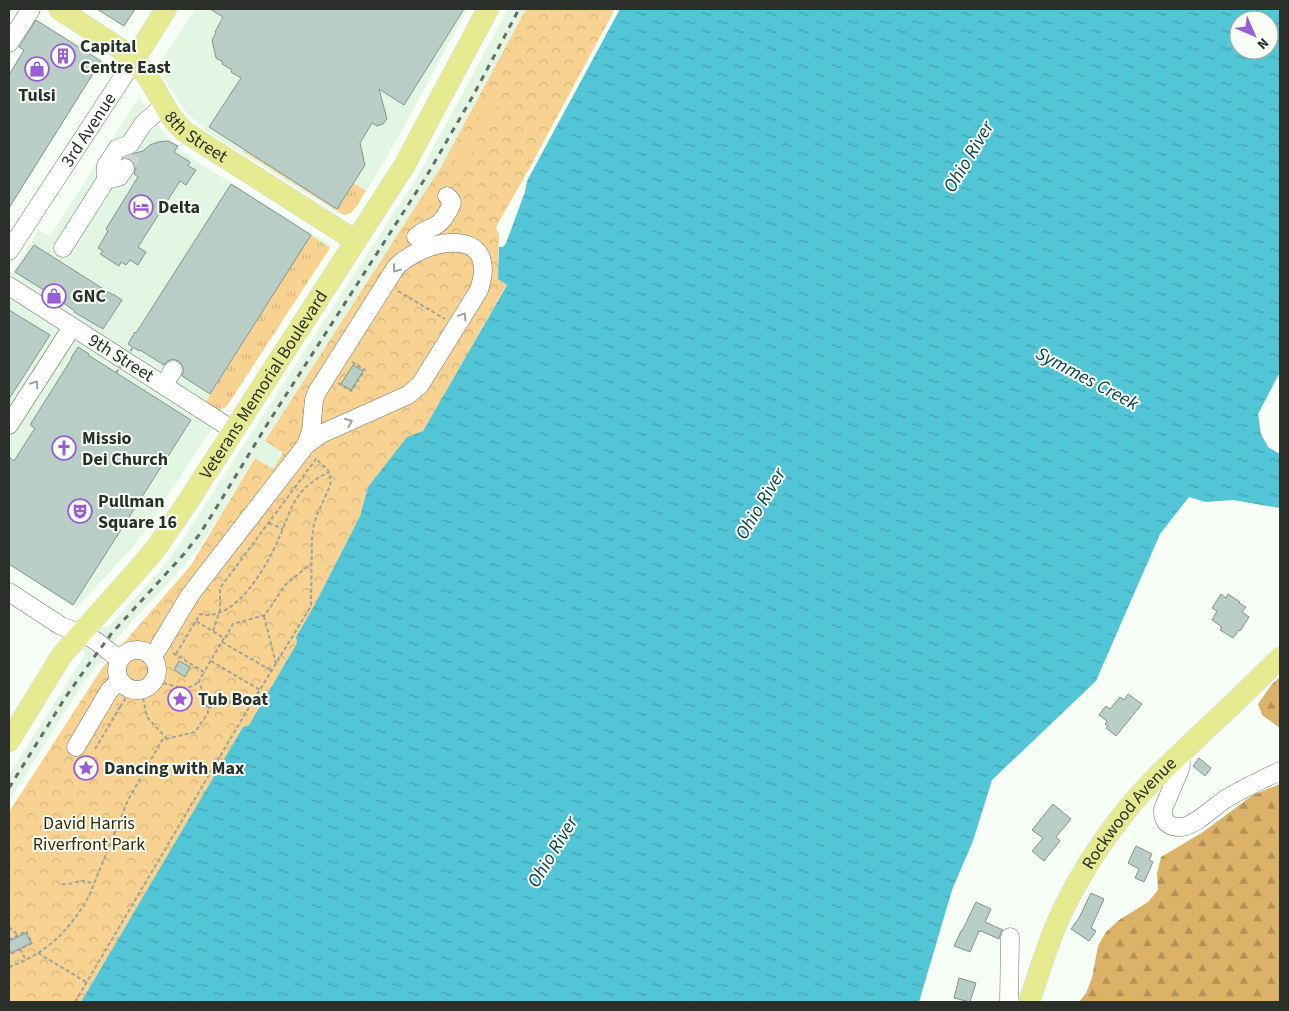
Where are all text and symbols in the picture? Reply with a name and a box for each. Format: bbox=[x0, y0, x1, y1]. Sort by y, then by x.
north arrow bbox=[1229, 10, 1279, 60]
text: N bbox=[1252, 33, 1273, 54]
place label: Capital Centre East bbox=[80, 34, 171, 80]
building icon: Capital Centre East bbox=[50, 43, 76, 69]
shop icon: Tulsi bbox=[24, 56, 50, 82]
place label: Tulsi bbox=[18, 83, 56, 108]
street label: 3rd Avenue bbox=[55, 88, 122, 172]
street label: 8th Street bbox=[159, 105, 233, 169]
water label: Ohio River bbox=[937, 115, 1002, 198]
hotel icon: Delta bbox=[128, 194, 154, 220]
place label: Delta bbox=[158, 195, 200, 220]
one-way arrow bbox=[393, 263, 401, 272]
shop icon: GNC bbox=[41, 283, 67, 309]
place label: GNC bbox=[72, 284, 106, 309]
street label: Veterans Memorial Boulevard bbox=[193, 285, 333, 484]
one-way arrow bbox=[457, 312, 467, 321]
street label: 9th Street bbox=[83, 328, 159, 388]
water label: Symmes Creek bbox=[1031, 341, 1144, 418]
one-way arrow bbox=[29, 380, 38, 389]
one-way arrow bbox=[344, 417, 353, 428]
place label: Missio Dei Church bbox=[82, 426, 168, 472]
church icon: Missio Dei Church bbox=[51, 435, 77, 461]
water label: Ohio River bbox=[729, 462, 794, 545]
place label: Pullman Square 16 bbox=[98, 489, 177, 535]
theatre icon: Pullman Square 16 bbox=[67, 498, 93, 524]
place icon: Tub Boat bbox=[167, 686, 193, 712]
place label: Tub Boat bbox=[198, 687, 268, 712]
street label: Rockwood Avenue bbox=[1076, 751, 1182, 874]
place icon: Dancing with Max bbox=[73, 755, 99, 781]
place label: Dancing with Max bbox=[104, 756, 244, 781]
water label: Ohio River bbox=[521, 810, 586, 893]
park label: David Harris Riverfront Park bbox=[33, 811, 145, 857]

